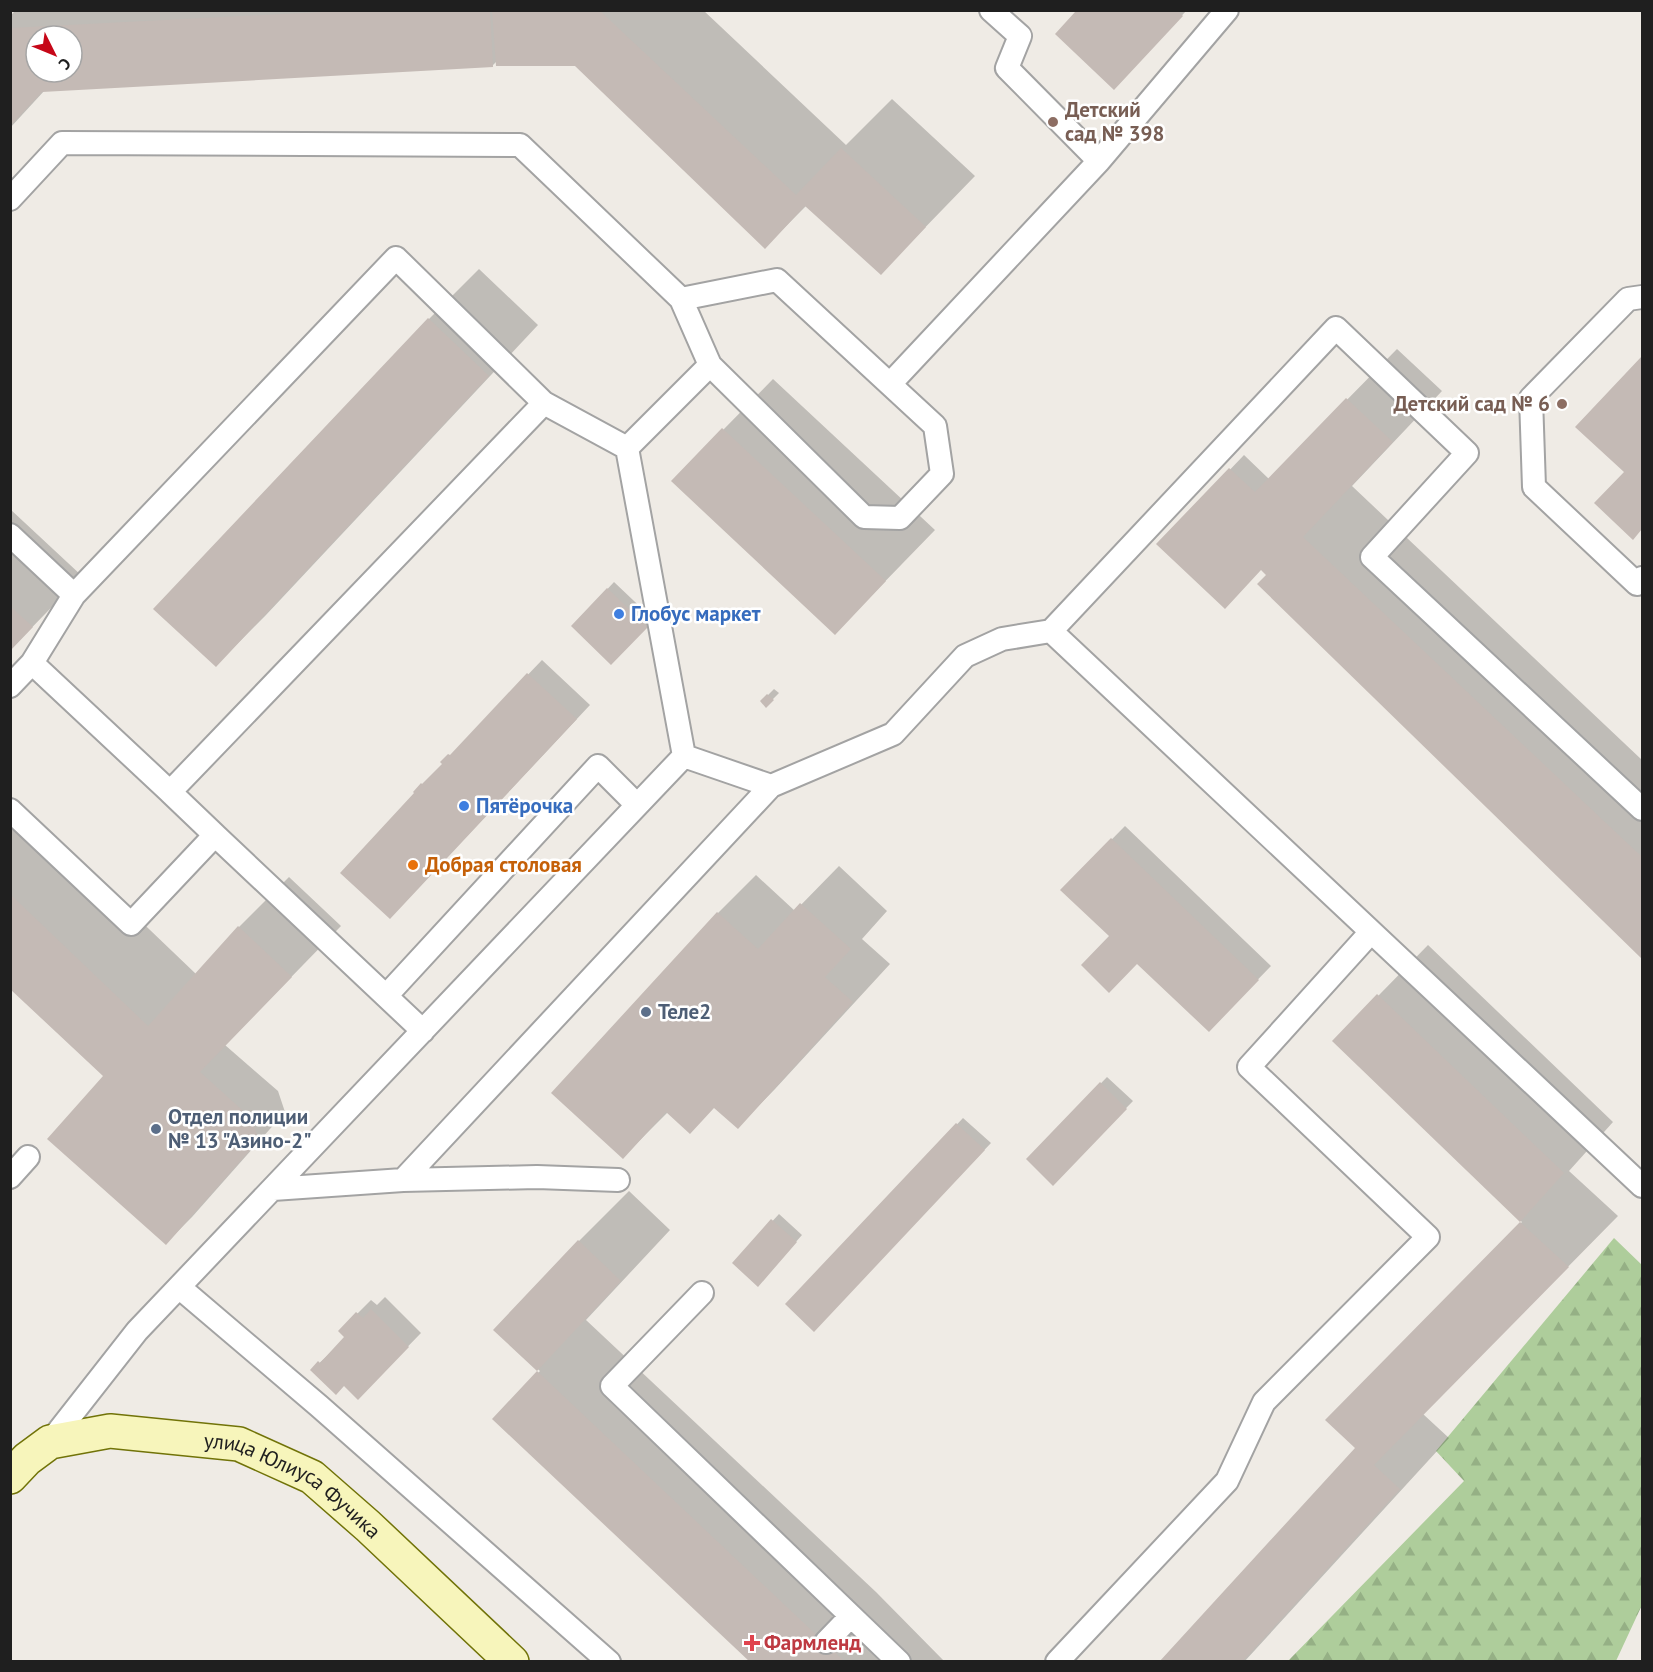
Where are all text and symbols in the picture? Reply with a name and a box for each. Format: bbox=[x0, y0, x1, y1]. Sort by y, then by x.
north arrow bbox=[24, 24, 84, 84]
text: С bbox=[55, 54, 75, 74]
place label: Детский сад № 398 bbox=[1065, 96, 1164, 147]
marker: Детский сад № 398 bbox=[1046, 115, 1060, 129]
place label: Детский сад № 6 bbox=[1393, 390, 1550, 417]
marker: Детский сад № 6 bbox=[1555, 397, 1569, 411]
place label: Глобус маркет bbox=[631, 600, 761, 627]
marker: Глобус маркет bbox=[612, 607, 626, 621]
place label: Пятёрочка bbox=[476, 792, 573, 819]
marker: Пятёрочка bbox=[457, 799, 471, 813]
place label: Добрая столовая bbox=[425, 851, 582, 878]
marker: Добрая столовая bbox=[406, 858, 420, 872]
place label: Теле2 bbox=[658, 998, 711, 1025]
marker: Теле2 bbox=[639, 1005, 653, 1019]
place label: Отдел полиции № 13 "Азино-2" bbox=[168, 1103, 312, 1154]
marker: Отдел полиции № 13 "Азино-2" bbox=[149, 1122, 163, 1136]
street label: улица Юлиуса Фучика bbox=[203, 1427, 387, 1544]
place label: Фармленд bbox=[764, 1629, 861, 1656]
marker: Фармленд bbox=[745, 1636, 759, 1650]

